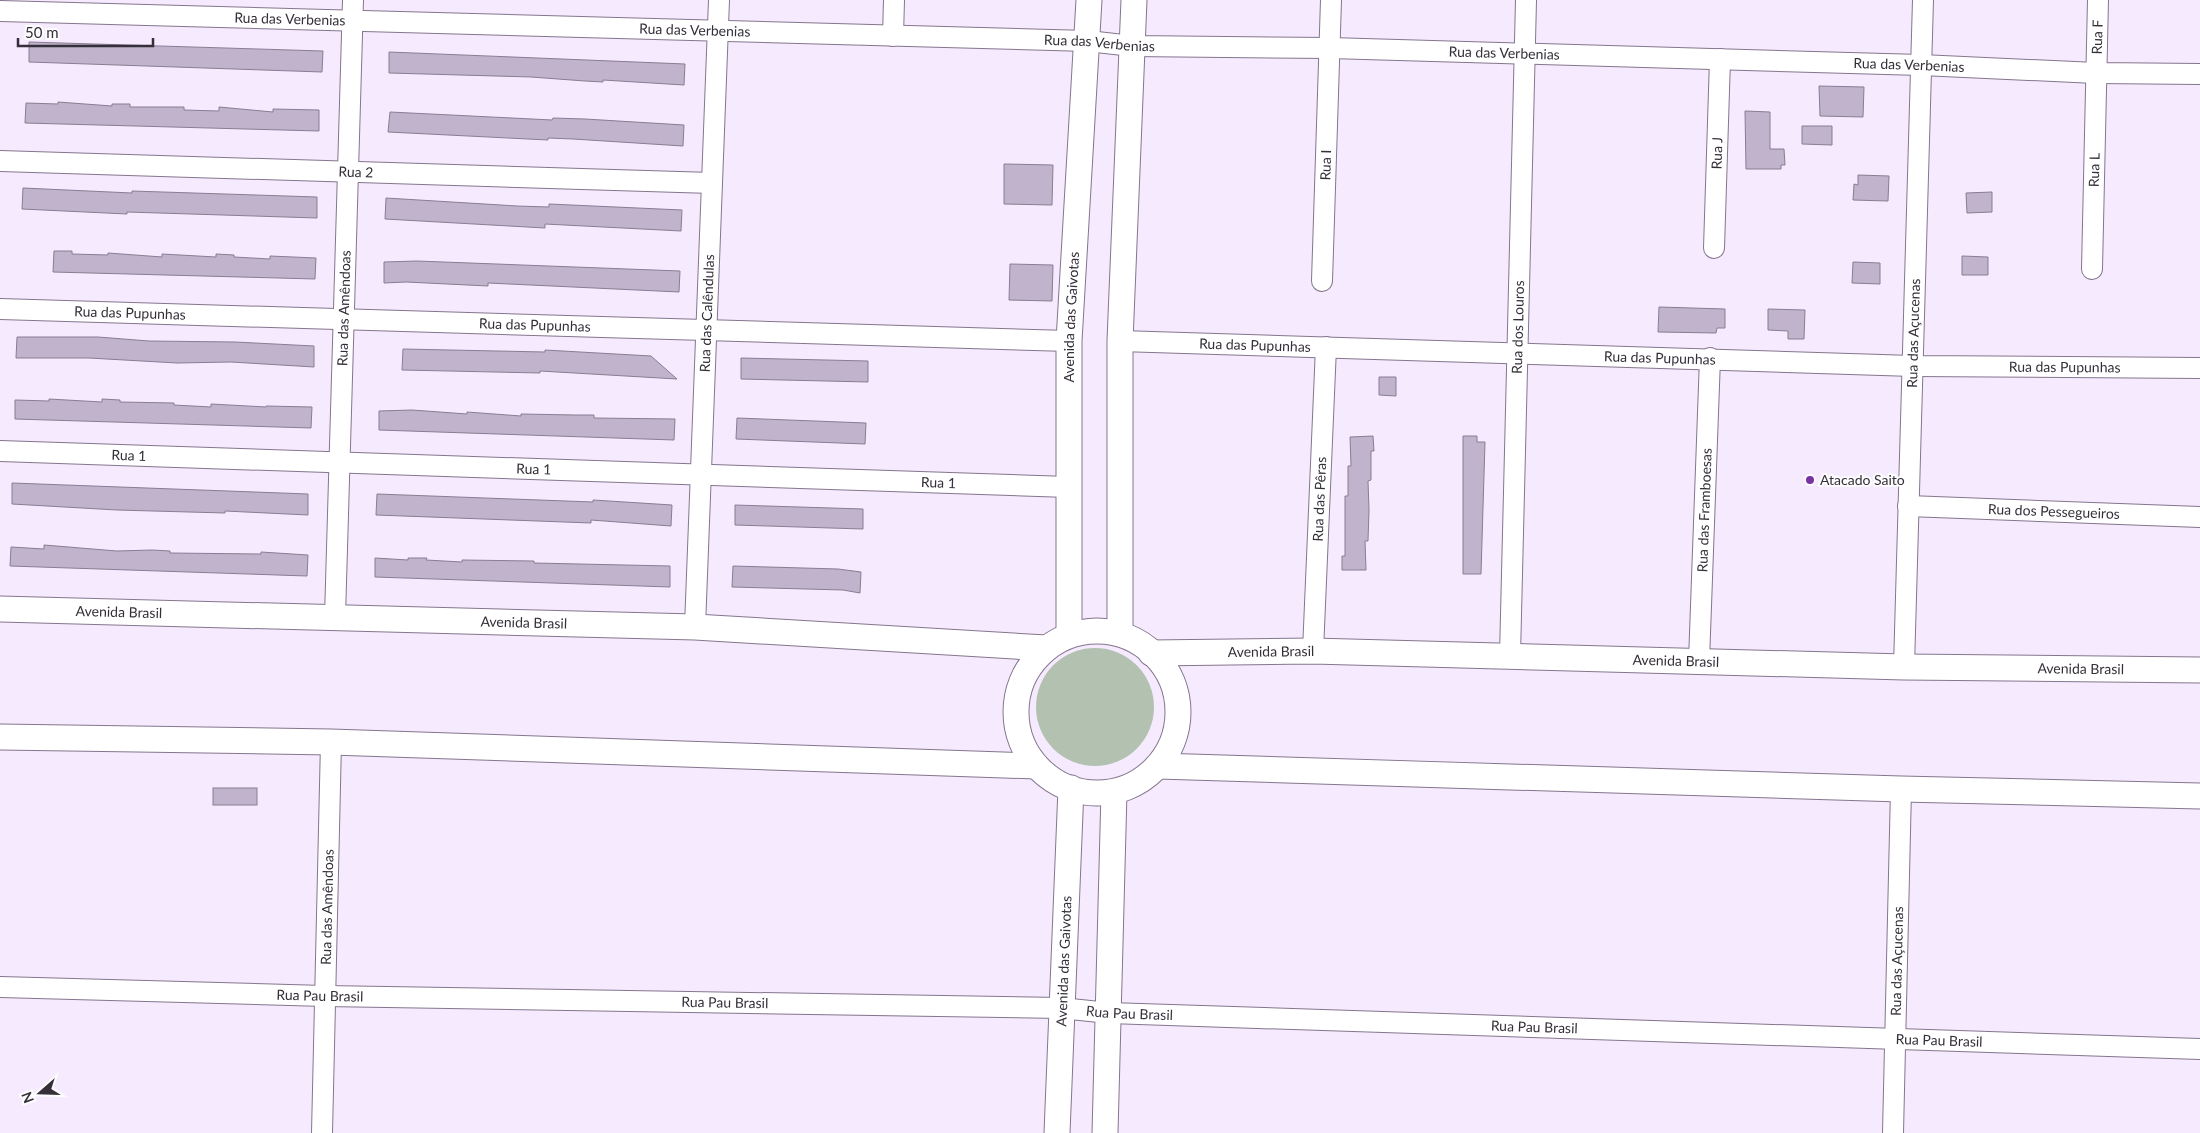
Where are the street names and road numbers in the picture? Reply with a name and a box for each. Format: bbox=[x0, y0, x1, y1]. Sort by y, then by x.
street label: Rua das Verbenias bbox=[234, 8, 346, 29]
street label: Rua F bbox=[2088, 19, 2106, 55]
street label: Rua das Verbenias bbox=[639, 20, 751, 40]
street label: Rua das Verbenias bbox=[1044, 31, 1155, 54]
street label: Rua das Verbenias bbox=[1448, 42, 1560, 63]
street label: Rua das Verbenias bbox=[1853, 54, 1965, 75]
street label: Rua J bbox=[1708, 137, 1726, 169]
street label: Rua I bbox=[1316, 149, 1334, 181]
street label: Rua L bbox=[2085, 153, 2103, 187]
street label: Rua 2 bbox=[338, 162, 374, 181]
street label: Rua das Amêndoas bbox=[333, 250, 354, 366]
street label: Avenida das Gaivotas bbox=[1060, 251, 1082, 382]
street label: Rua das Calêndulas bbox=[696, 254, 717, 373]
street label: Rua das Açucenas bbox=[1903, 278, 1923, 388]
street label: Rua dos Louros bbox=[1508, 280, 1527, 374]
street label: Rua das Pupunhas bbox=[74, 302, 186, 323]
street label: Rua das Pupunhas bbox=[479, 314, 591, 335]
street label: Rua das Pupunhas bbox=[1199, 334, 1311, 355]
street label: Rua das Pupunhas bbox=[1604, 347, 1716, 368]
street label: Rua das Pupunhas bbox=[2009, 358, 2121, 375]
street label: Rua 1 bbox=[111, 446, 147, 464]
street label: Rua das Framboesas bbox=[1693, 448, 1715, 573]
street label: Rua das Pêras bbox=[1309, 456, 1329, 542]
street label: Rua 1 bbox=[516, 459, 551, 478]
street label: Rua 1 bbox=[921, 473, 956, 491]
street label: Rua dos Pessegueiros bbox=[1988, 500, 2120, 522]
street label: Avenida Brasil bbox=[75, 602, 162, 621]
street label: Avenida Brasil bbox=[480, 612, 567, 632]
street label: Avenida Brasil bbox=[1228, 642, 1314, 660]
street label: Avenida Brasil bbox=[1632, 651, 1719, 670]
street label: Avenida Brasil bbox=[2037, 659, 2124, 677]
street label: Rua das Amêndoas bbox=[317, 849, 337, 965]
street label: Avenida das Gaivotas bbox=[1052, 895, 1075, 1027]
street label: Rua das Açucenas bbox=[1887, 906, 1906, 1016]
street label: Rua Pau Brasil bbox=[276, 986, 364, 1005]
street label: Rua Pau Brasil bbox=[681, 993, 768, 1011]
street label: Rua Pau Brasil bbox=[1085, 1002, 1173, 1023]
street label: Rua Pau Brasil bbox=[1491, 1017, 1578, 1036]
street label: Rua Pau Brasil bbox=[1895, 1030, 1983, 1050]

